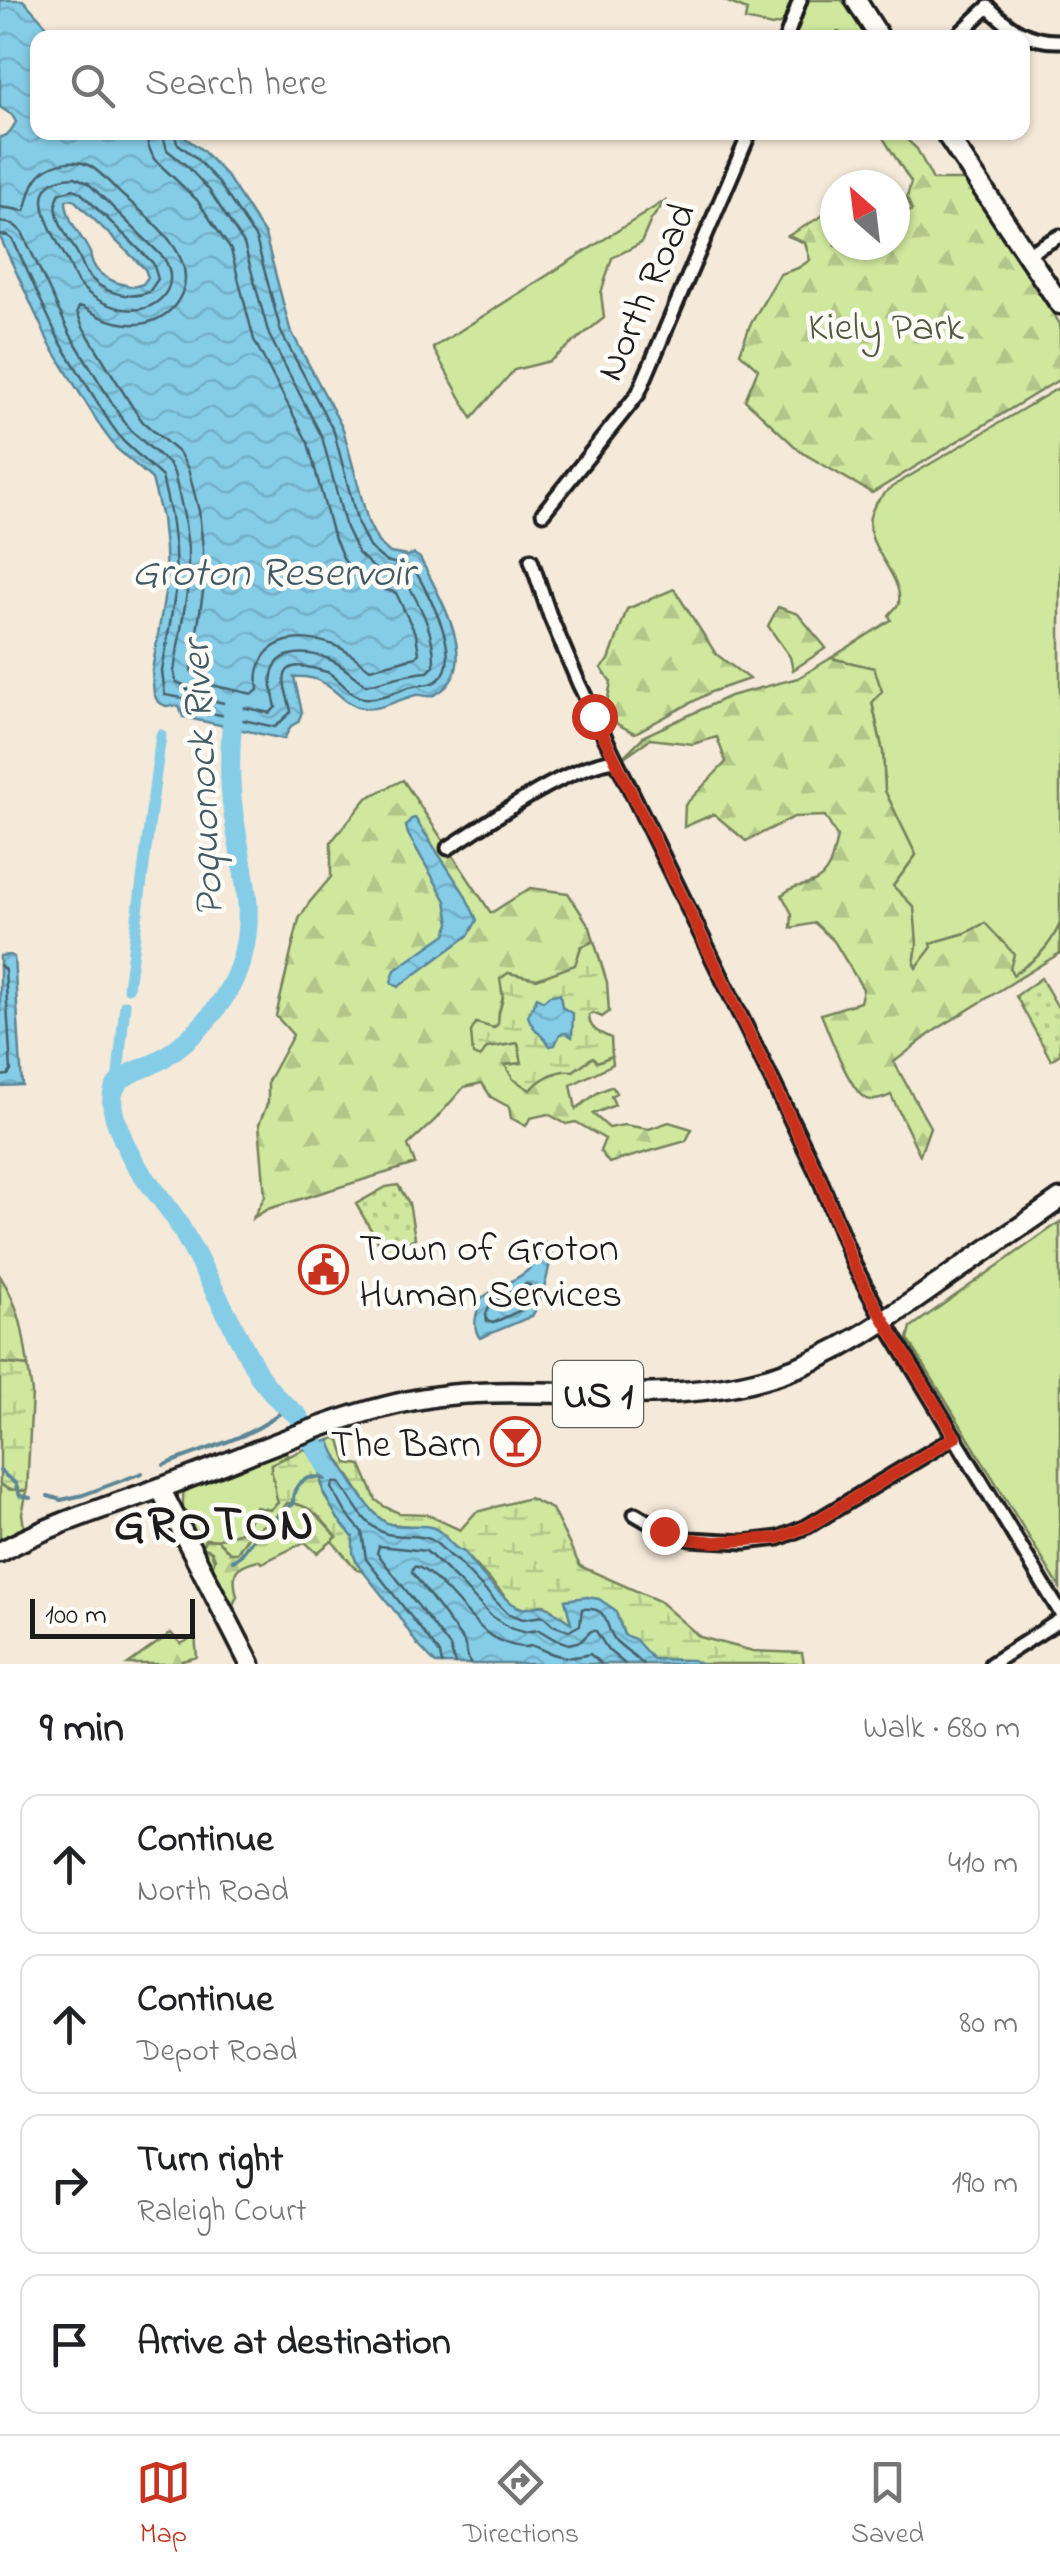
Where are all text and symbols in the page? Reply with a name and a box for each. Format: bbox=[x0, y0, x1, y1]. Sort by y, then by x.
search box bbox=[30, 30, 1030, 140]
text: Search here bbox=[145, 57, 327, 113]
icon: search bbox=[65, 58, 120, 113]
north arrow bbox=[820, 170, 910, 260]
street label: North Road bbox=[583, 194, 714, 391]
park label: Kiely Park bbox=[808, 300, 964, 359]
water label: Groton Reservoir bbox=[132, 544, 419, 605]
water label: Poquonock River bbox=[167, 634, 242, 919]
route start bbox=[572, 694, 618, 740]
place label: Town of Groton Human Services bbox=[359, 1221, 622, 1326]
public building icon: Town of Groton Human Services bbox=[298, 1243, 350, 1295]
road number: US 1 bbox=[553, 1361, 643, 1427]
bar icon: The Barn bbox=[490, 1416, 542, 1468]
place label: The Barn bbox=[331, 1417, 481, 1476]
district label: GROTON bbox=[114, 1490, 316, 1563]
route end bbox=[642, 1509, 688, 1555]
scale bar bbox=[30, 1594, 195, 1638]
text: 100 m bbox=[45, 1596, 107, 1637]
text: 9 min bbox=[40, 1699, 124, 1760]
text: Walk · 680 m bbox=[863, 1706, 1020, 1753]
text: Continue bbox=[137, 1813, 273, 1869]
icon: ahead bbox=[42, 1837, 97, 1892]
text: 410 m bbox=[948, 1841, 1018, 1888]
text: North Road bbox=[137, 1869, 289, 1916]
text: Continue bbox=[137, 1973, 273, 2029]
icon: ahead bbox=[42, 1997, 97, 2052]
text: 80 m bbox=[959, 2001, 1018, 2048]
text: Depot Road bbox=[137, 2029, 297, 2076]
text: Turn right bbox=[137, 2133, 283, 2189]
icon: right bbox=[42, 2157, 97, 2212]
text: 190 m bbox=[952, 2161, 1018, 2208]
text: Raleigh Court bbox=[137, 2189, 307, 2236]
text: Arrive at destination bbox=[137, 2316, 451, 2372]
icon: arrive bbox=[42, 2317, 97, 2372]
tab: Map bbox=[136, 2455, 191, 2556]
tab: Directions bbox=[463, 2455, 579, 2556]
tab: Saved bbox=[851, 2455, 924, 2556]

